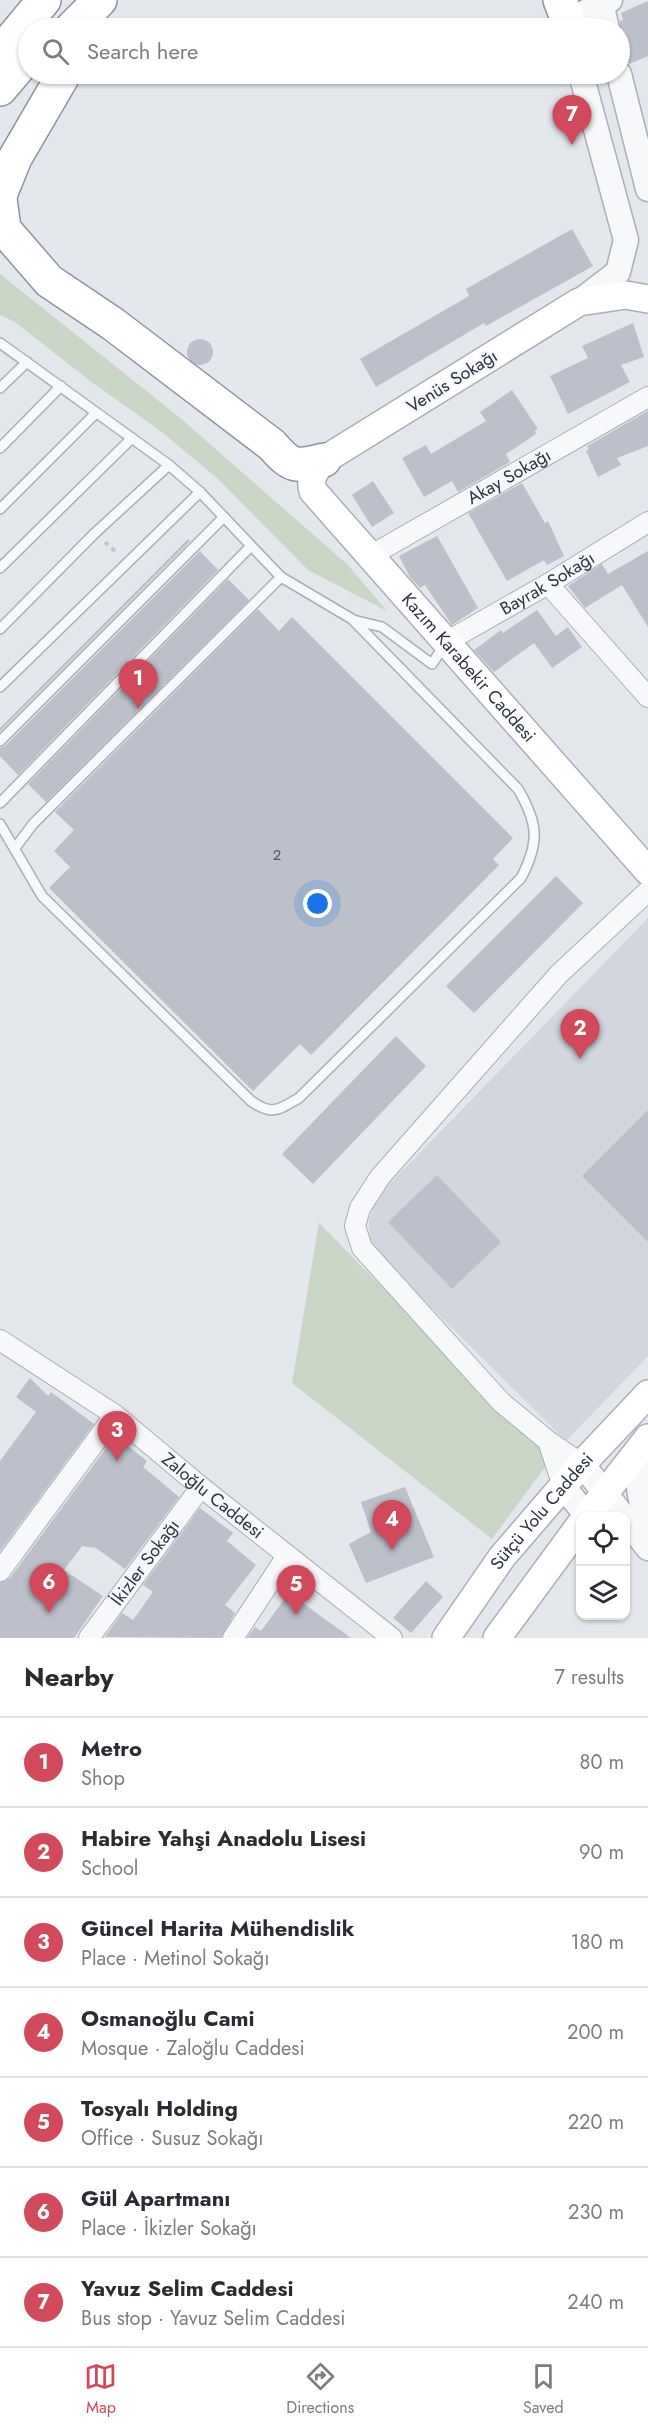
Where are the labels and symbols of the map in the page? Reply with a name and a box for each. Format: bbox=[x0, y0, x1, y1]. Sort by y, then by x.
pin: 7 bbox=[552, 96, 592, 145]
street label: Venüs Sokağı bbox=[402, 343, 502, 419]
street label: Akay Sokağı bbox=[462, 442, 556, 511]
street label: Bayrak Sokağı bbox=[495, 545, 600, 622]
street label: Kazım Karabekir Caddesi bbox=[396, 587, 542, 748]
pin: 1 bbox=[118, 660, 158, 709]
house number: 2 bbox=[273, 844, 281, 866]
your location bbox=[303, 889, 332, 918]
pin: 2 bbox=[560, 1010, 600, 1059]
pin: 3 bbox=[98, 1412, 136, 1461]
street label: Zaloğlu Caddesi bbox=[156, 1446, 269, 1545]
street label: Sütçü Yolu Caddesi bbox=[484, 1447, 599, 1575]
pin: 4 bbox=[372, 1500, 412, 1550]
street label: İkizler Sokağı bbox=[104, 1514, 186, 1611]
pin: 6 bbox=[29, 1564, 68, 1613]
pin: 5 bbox=[276, 1566, 316, 1615]

